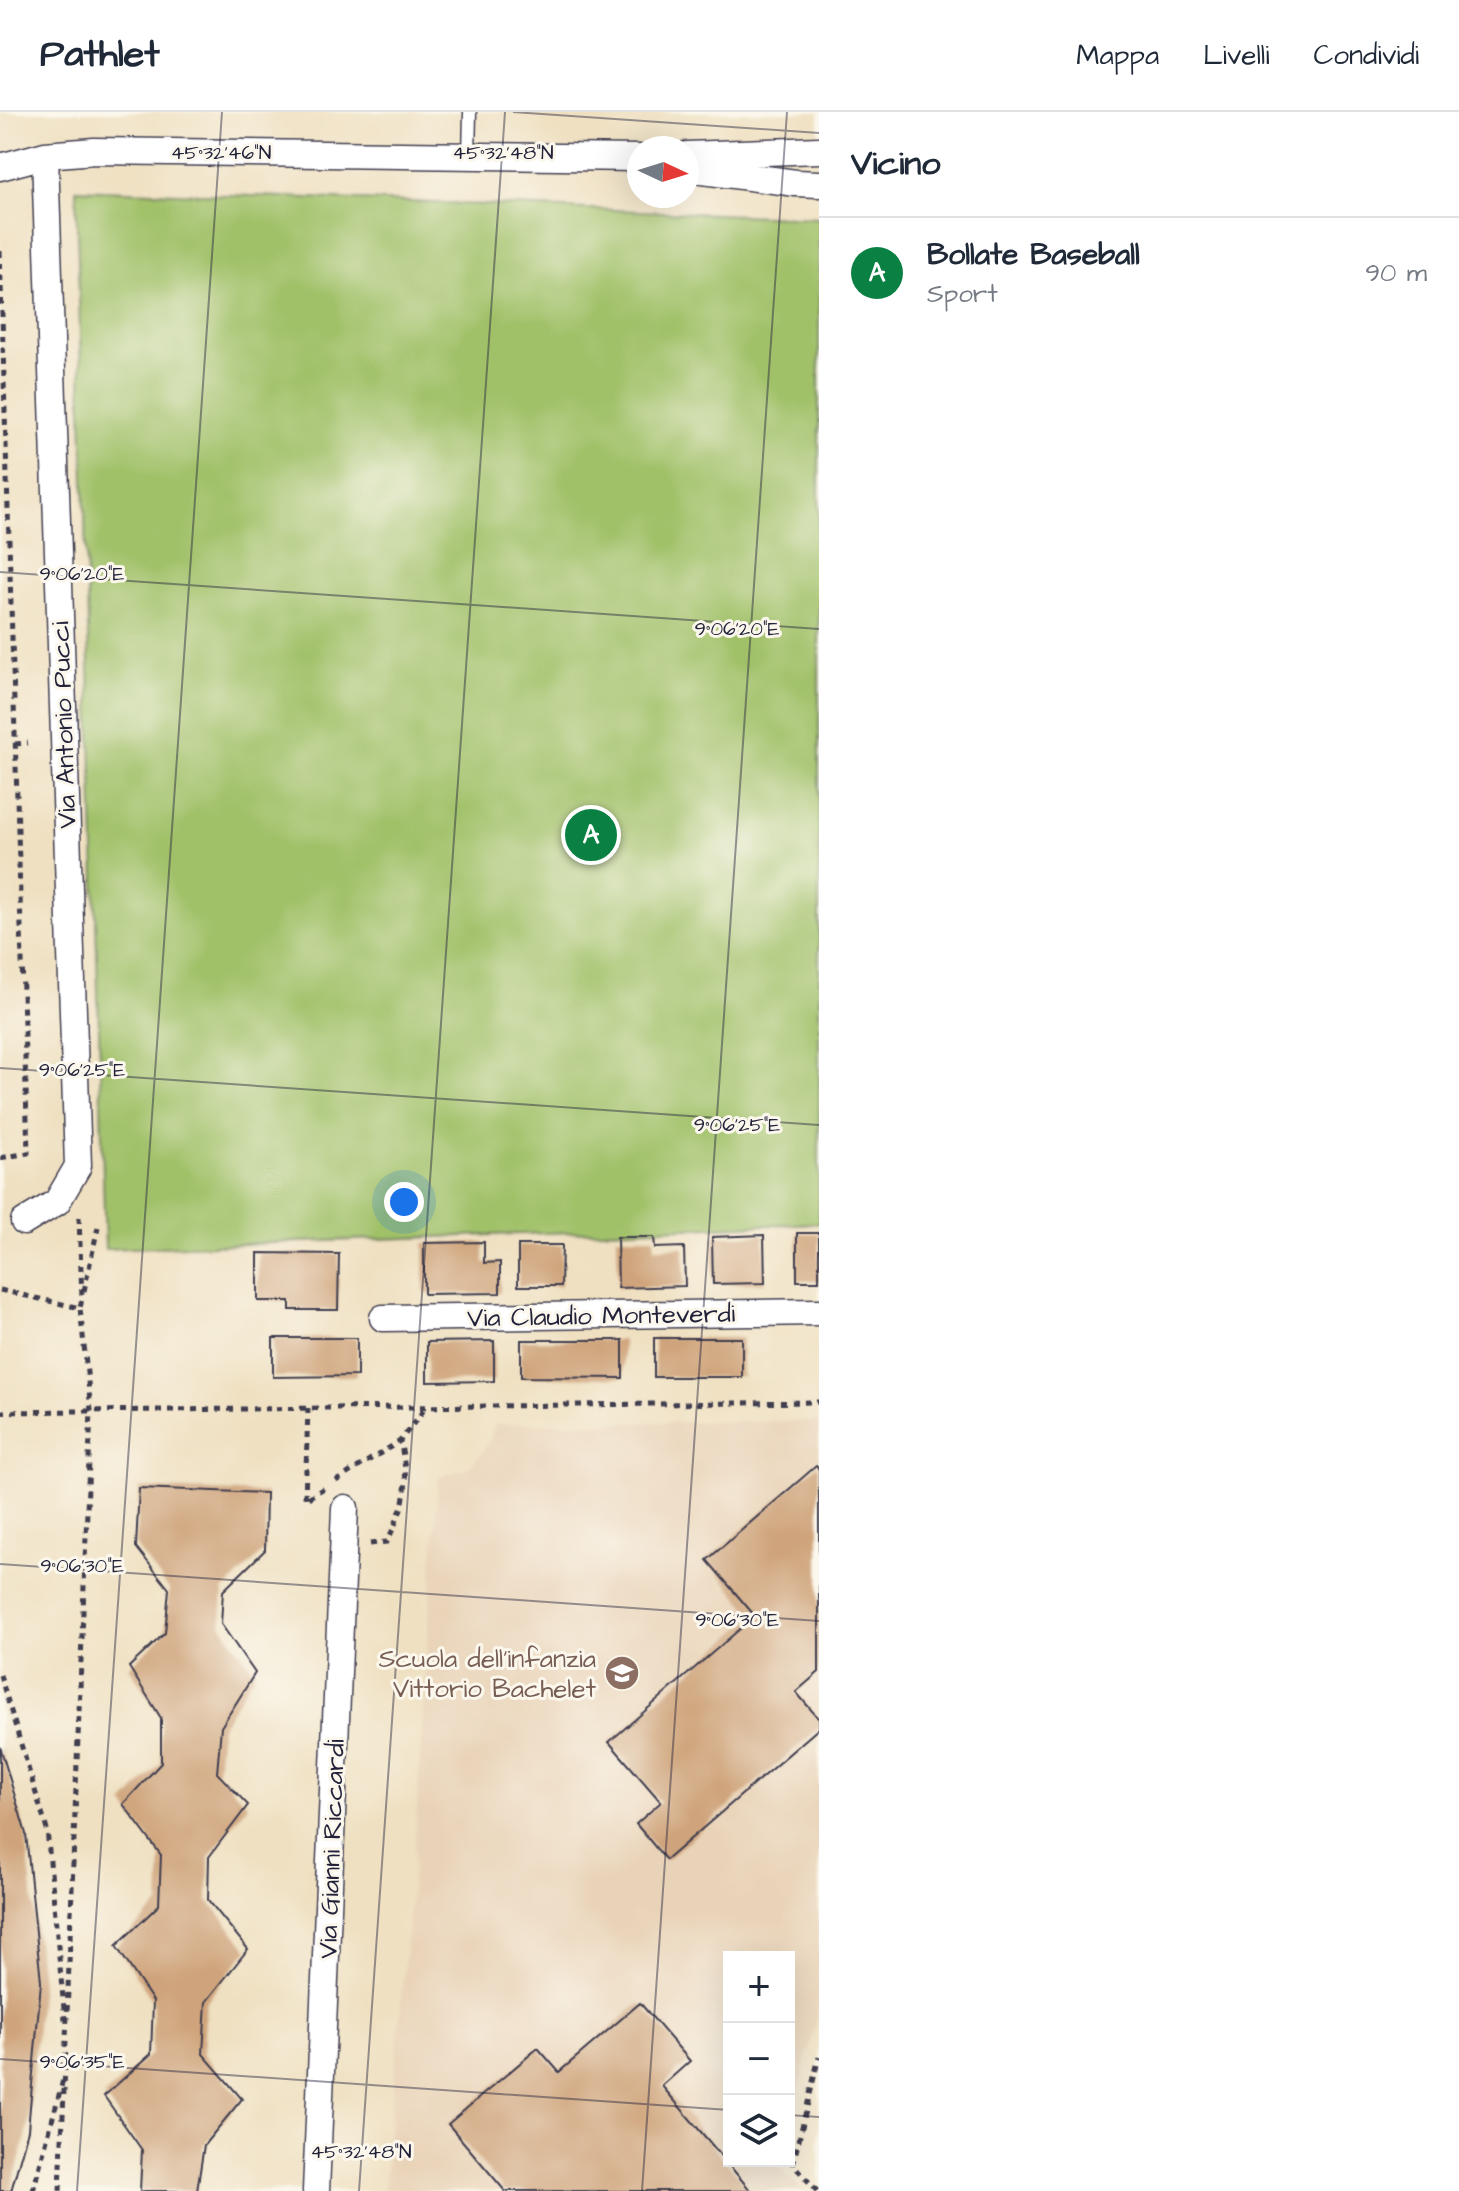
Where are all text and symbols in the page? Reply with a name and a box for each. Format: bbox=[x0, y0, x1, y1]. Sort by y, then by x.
text: Pathlet bbox=[40, 29, 160, 81]
text: Mappa bbox=[1076, 36, 1159, 75]
text: Livelli bbox=[1203, 36, 1269, 75]
text: Condividi bbox=[1313, 36, 1419, 75]
north arrow bbox=[627, 136, 699, 208]
text: 45°32'46"N bbox=[171, 139, 271, 167]
text: 45°32'48"N bbox=[453, 139, 553, 167]
text: Vicino bbox=[851, 140, 940, 188]
text: Bollate Baseball bbox=[927, 234, 1140, 276]
text: A bbox=[869, 255, 885, 291]
text: 90 m bbox=[1365, 255, 1427, 291]
text: Sport bbox=[927, 276, 998, 312]
text: 9°06'20"E bbox=[40, 560, 125, 588]
text: 9°06'20"E bbox=[695, 615, 780, 643]
street label: Via Antonio Pucci bbox=[42, 621, 86, 829]
pin: A bbox=[565, 805, 617, 865]
text: 9°06'25"E bbox=[39, 1056, 125, 1084]
text: 9°06'25"E bbox=[694, 1111, 780, 1139]
your location bbox=[384, 1182, 424, 1222]
street label: Via Claudio Monteverdi bbox=[467, 1296, 735, 1336]
text: 9°06'30"E bbox=[40, 1552, 124, 1580]
text: 9°06'30"E bbox=[695, 1606, 779, 1634]
place label: Scuola dell'infanzia Vittorio Bachelet bbox=[379, 1641, 596, 1707]
school or university icon: Scuola dell'infanzia Vittorio Bachelet bbox=[603, 1654, 641, 1692]
street label: Via Gianni Riccardi bbox=[310, 1739, 354, 1959]
map controls bbox=[723, 1951, 795, 2167]
button: + bbox=[723, 1951, 795, 2023]
button: − bbox=[723, 2023, 795, 2095]
text: 9°06'35"E bbox=[39, 2048, 125, 2076]
button: layers bbox=[723, 2095, 795, 2167]
text: 45°32'48"N bbox=[311, 2138, 411, 2166]

